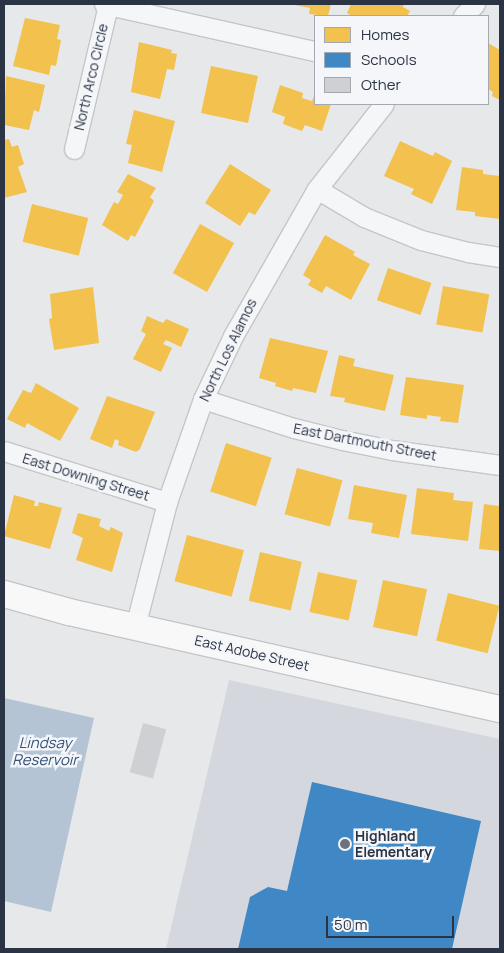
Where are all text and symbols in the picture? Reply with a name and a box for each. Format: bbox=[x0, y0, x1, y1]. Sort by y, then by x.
legend bbox=[314, 15, 489, 105]
street label: North Arco Circle bbox=[71, 22, 111, 132]
text: Homes bbox=[361, 24, 409, 45]
text: Schools bbox=[361, 49, 417, 70]
text: Other bbox=[361, 74, 401, 95]
street label: North Los Alamos bbox=[196, 296, 260, 404]
street label: East Dartmouth Street bbox=[292, 420, 438, 464]
street label: East Downing Street bbox=[21, 450, 151, 504]
street label: East Adobe Street bbox=[193, 632, 311, 674]
water label: Lindsay Reservoir bbox=[12, 733, 78, 768]
place label: Highland Elementary bbox=[355, 828, 432, 860]
marker: Highland Elementary bbox=[339, 838, 351, 850]
scale bar bbox=[329, 906, 456, 938]
text: 50 m bbox=[334, 914, 368, 935]

